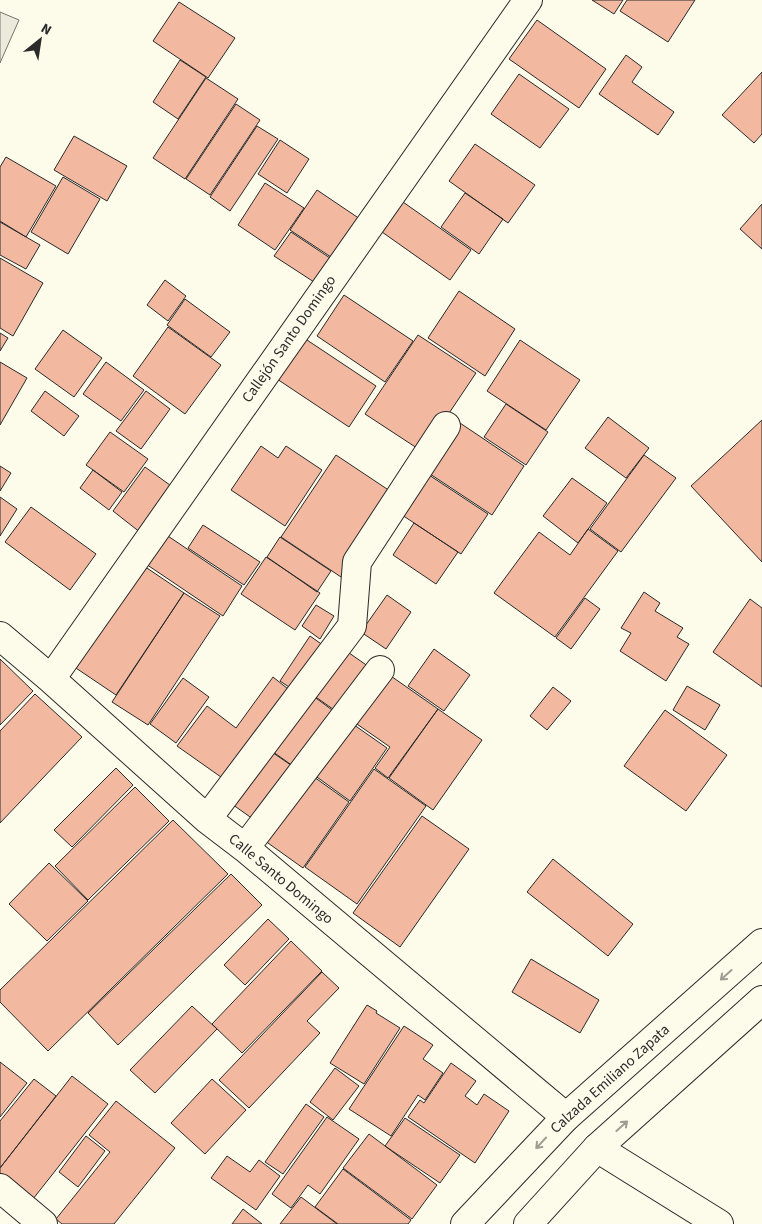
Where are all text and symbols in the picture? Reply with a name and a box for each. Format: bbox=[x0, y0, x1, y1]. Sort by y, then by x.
north arrow bbox=[15, 15, 65, 65]
text: N bbox=[37, 19, 55, 41]
street label: Callejón Santo Domingo bbox=[237, 271, 341, 407]
street label: Calle Santo Domingo bbox=[224, 829, 338, 929]
one-way arrow bbox=[719, 969, 732, 981]
street label: Calzada Emiliano Zapata bbox=[546, 1020, 674, 1138]
one-way arrow bbox=[616, 1120, 629, 1132]
one-way arrow bbox=[535, 1137, 547, 1150]

